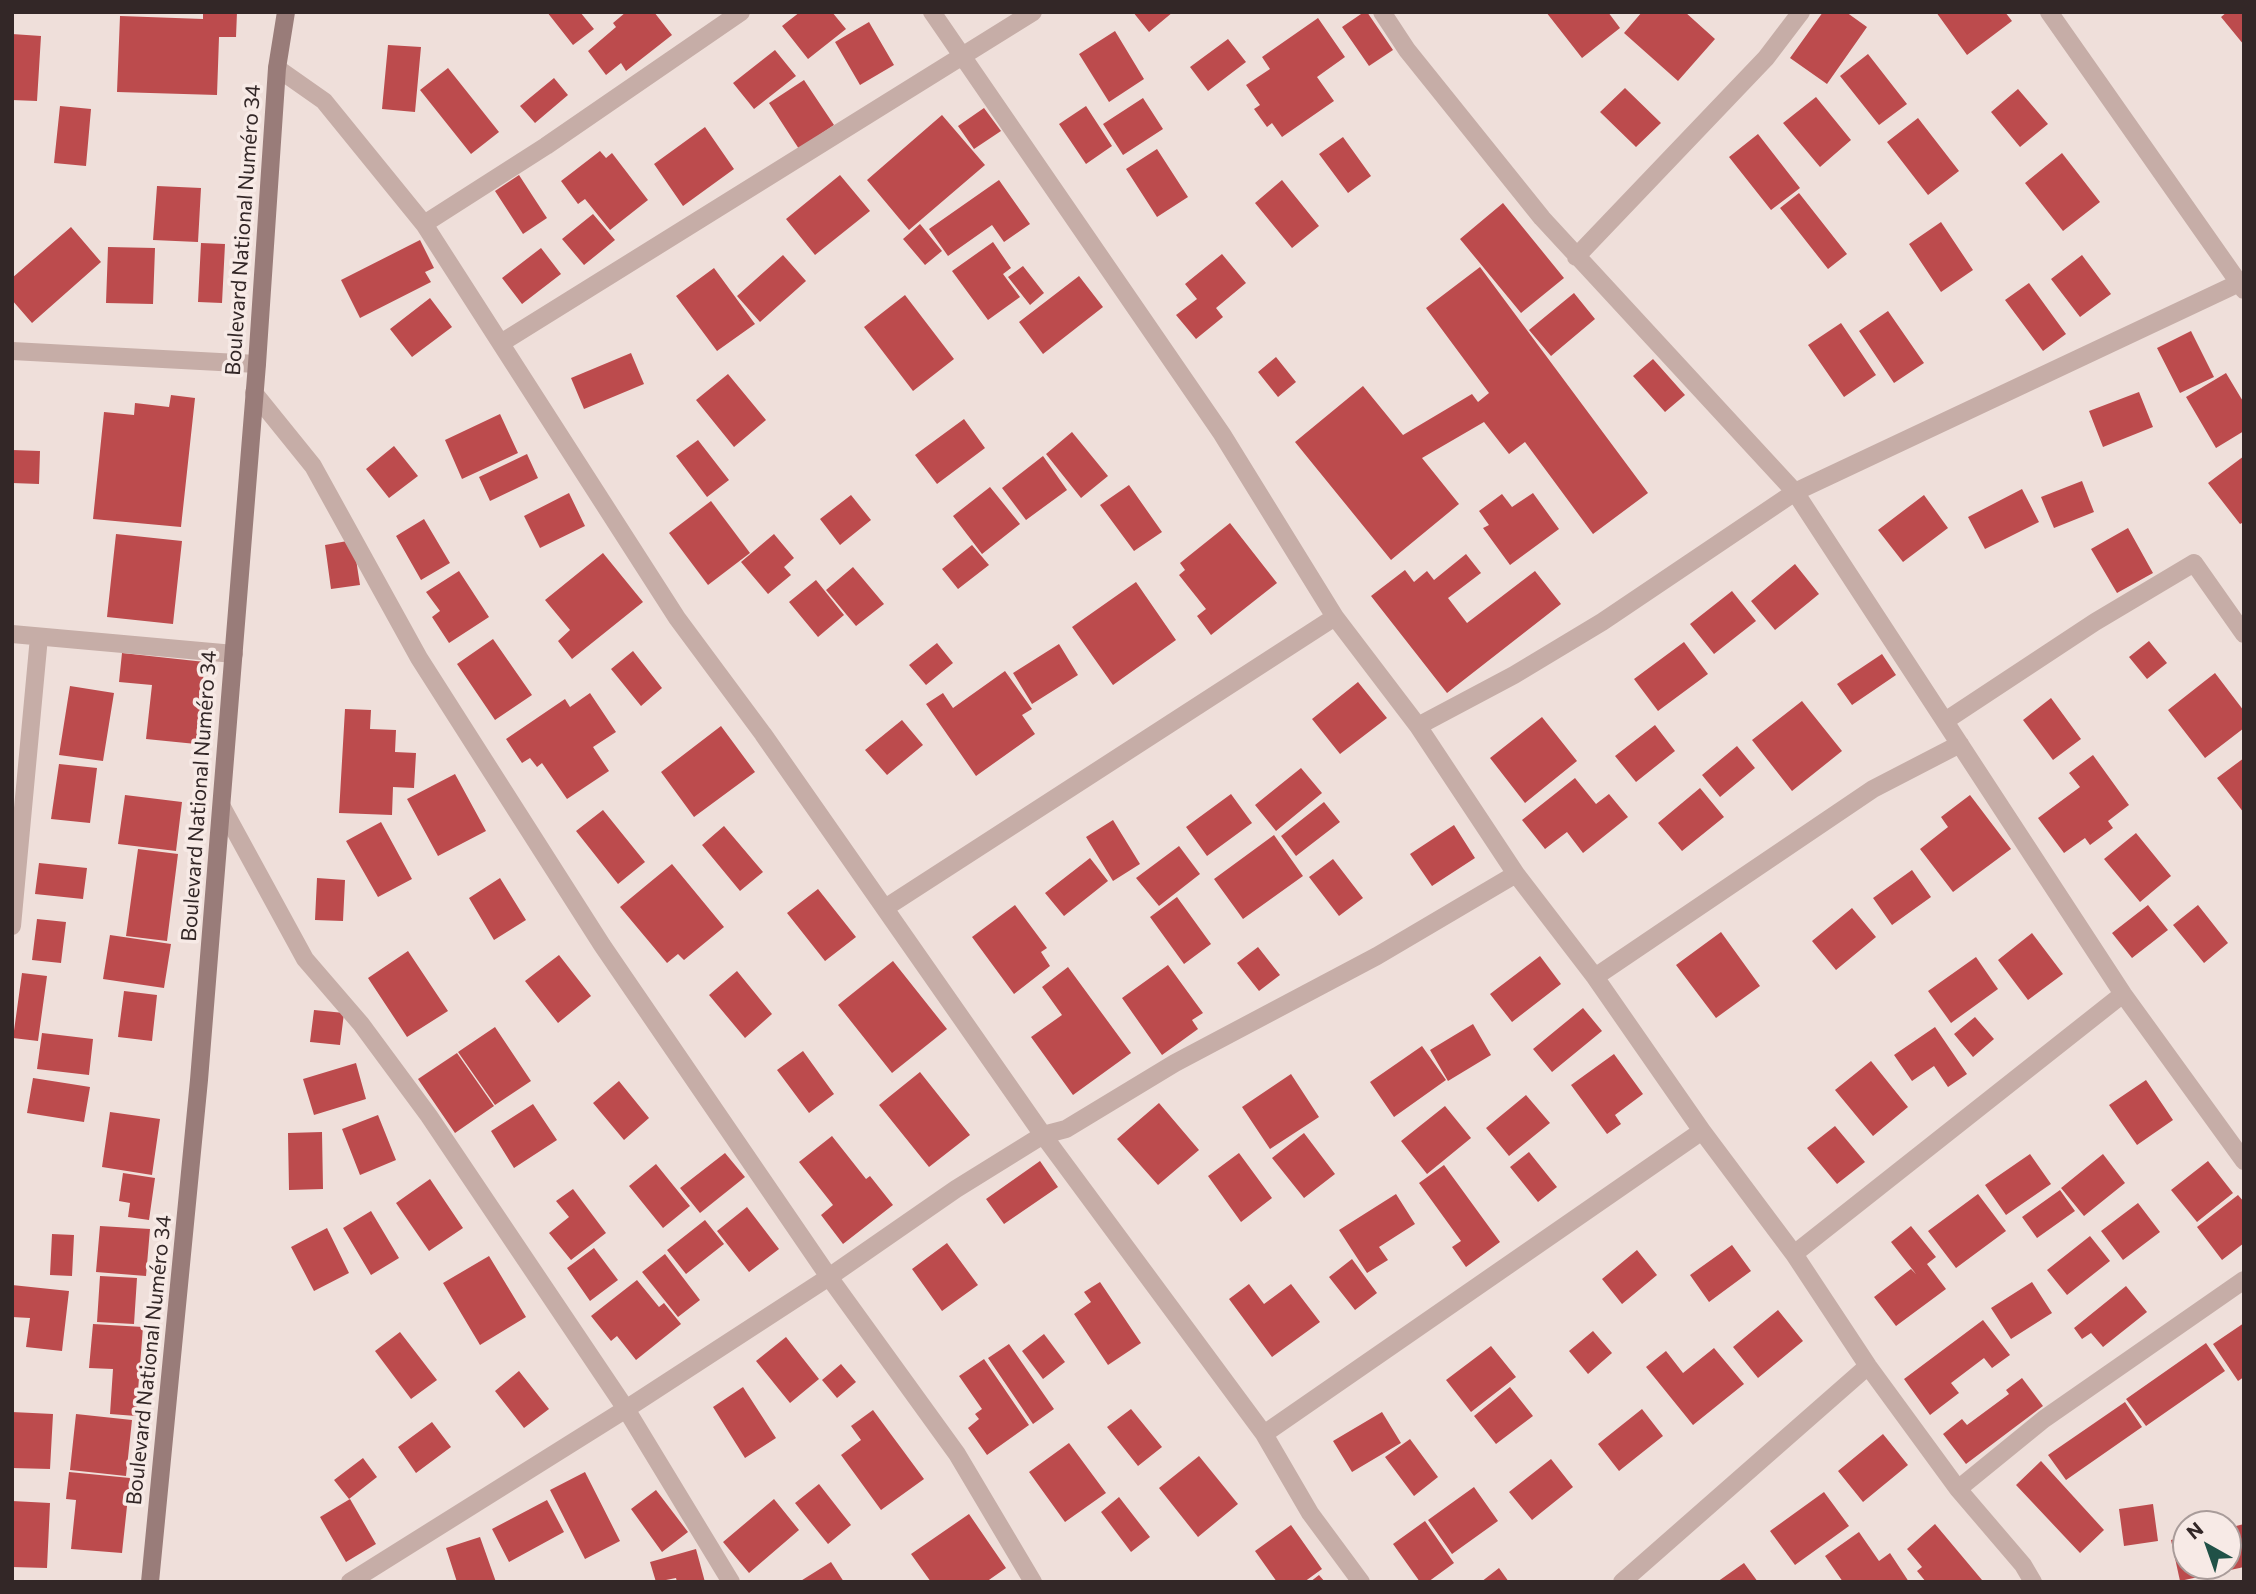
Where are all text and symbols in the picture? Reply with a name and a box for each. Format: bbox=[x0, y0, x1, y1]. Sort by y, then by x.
street label: Boulevard National Numéro 34 bbox=[220, 84, 266, 376]
street label: Boulevard National Numéro 34 bbox=[176, 650, 222, 942]
street label: Boulevard National Numéro 34 bbox=[121, 1214, 177, 1506]
north arrow bbox=[2172, 1510, 2242, 1580]
text: N bbox=[2182, 1517, 2207, 1543]

